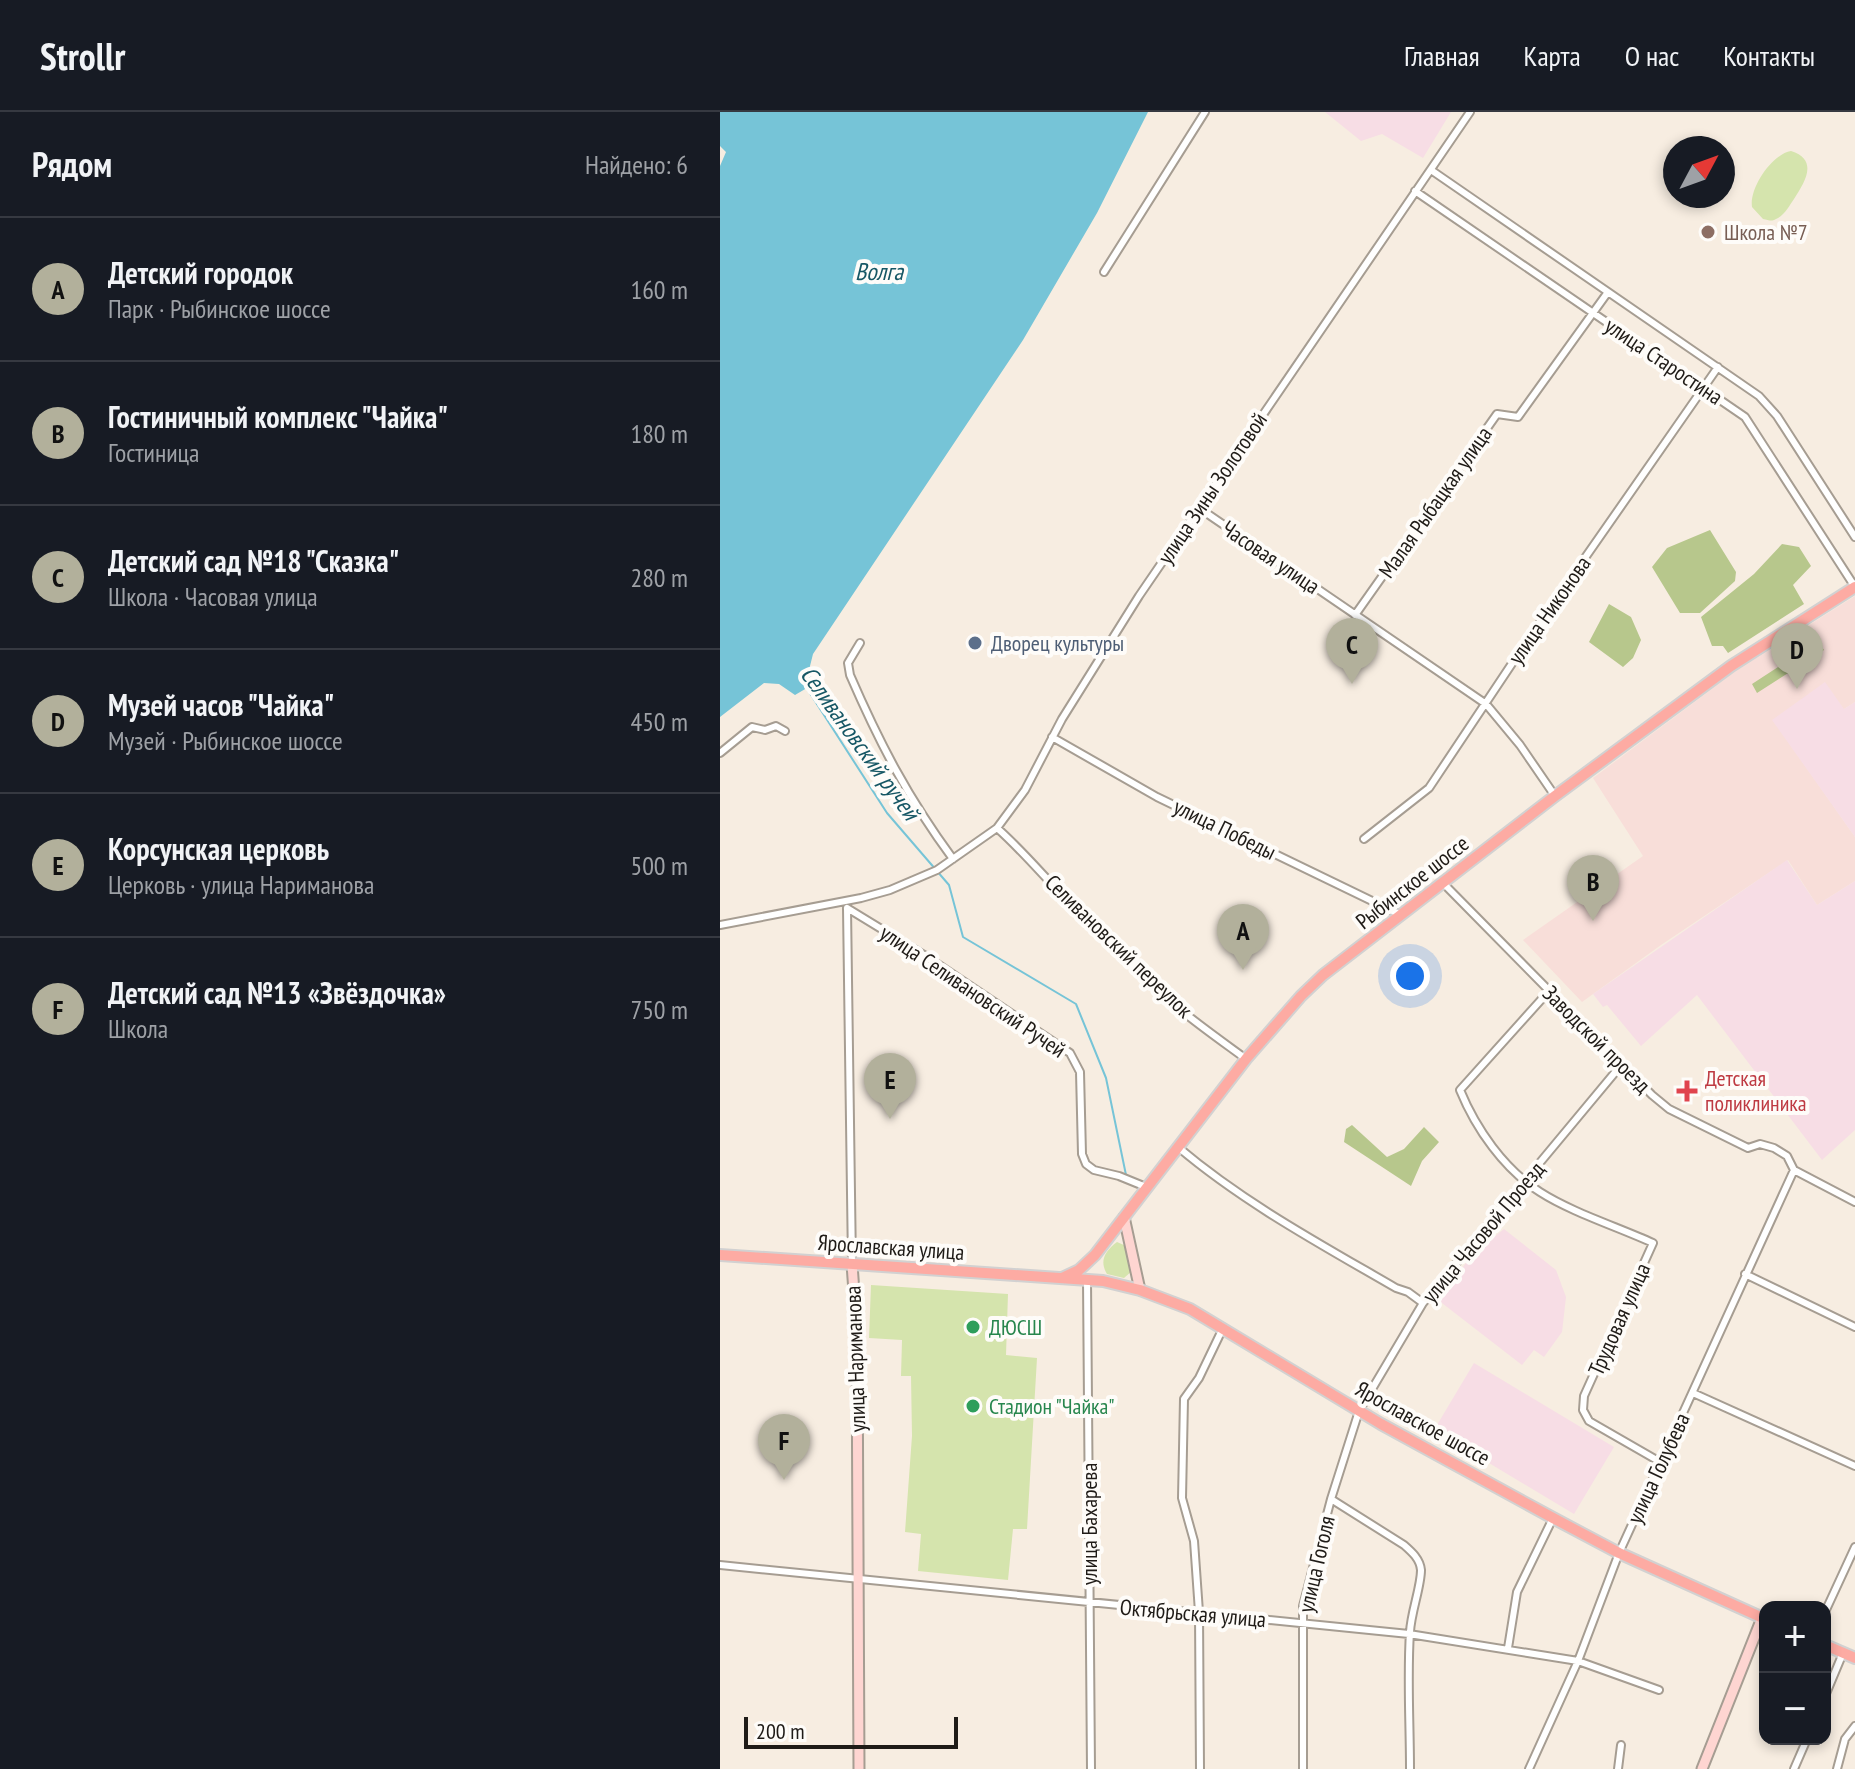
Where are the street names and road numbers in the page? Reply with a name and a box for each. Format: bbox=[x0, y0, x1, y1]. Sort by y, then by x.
street label: улица Старостина bbox=[1600, 311, 1728, 411]
street label: улица Зины Золотовой bbox=[1151, 407, 1273, 569]
street label: Малая Рыбацкая улица bbox=[1372, 421, 1498, 583]
street label: Часовая улица bbox=[1217, 514, 1325, 600]
street label: улица Никонова bbox=[1501, 550, 1597, 670]
street label: улица Победы bbox=[1169, 792, 1281, 866]
street label: Рыбинское шоссе bbox=[1350, 829, 1474, 935]
street label: Селивановский переулок bbox=[1039, 868, 1199, 1024]
street label: улица Селивановский Ручей bbox=[875, 918, 1071, 1064]
street label: Заводской проезд bbox=[1537, 979, 1657, 1099]
street label: улица Часовой Проезд bbox=[1416, 1155, 1551, 1308]
street label: Ярославская улица bbox=[817, 1228, 965, 1266]
street label: Трудовая улица bbox=[1582, 1258, 1656, 1380]
street label: улица Нариманова bbox=[838, 1285, 872, 1433]
street label: Ярославское шоссе bbox=[1351, 1375, 1495, 1471]
street label: улица Голубева bbox=[1620, 1408, 1696, 1528]
street label: улица Бахарева bbox=[1075, 1463, 1103, 1585]
street label: улица Гоголя bbox=[1291, 1513, 1341, 1615]
street label: Октябрьская улица bbox=[1119, 1593, 1267, 1633]

